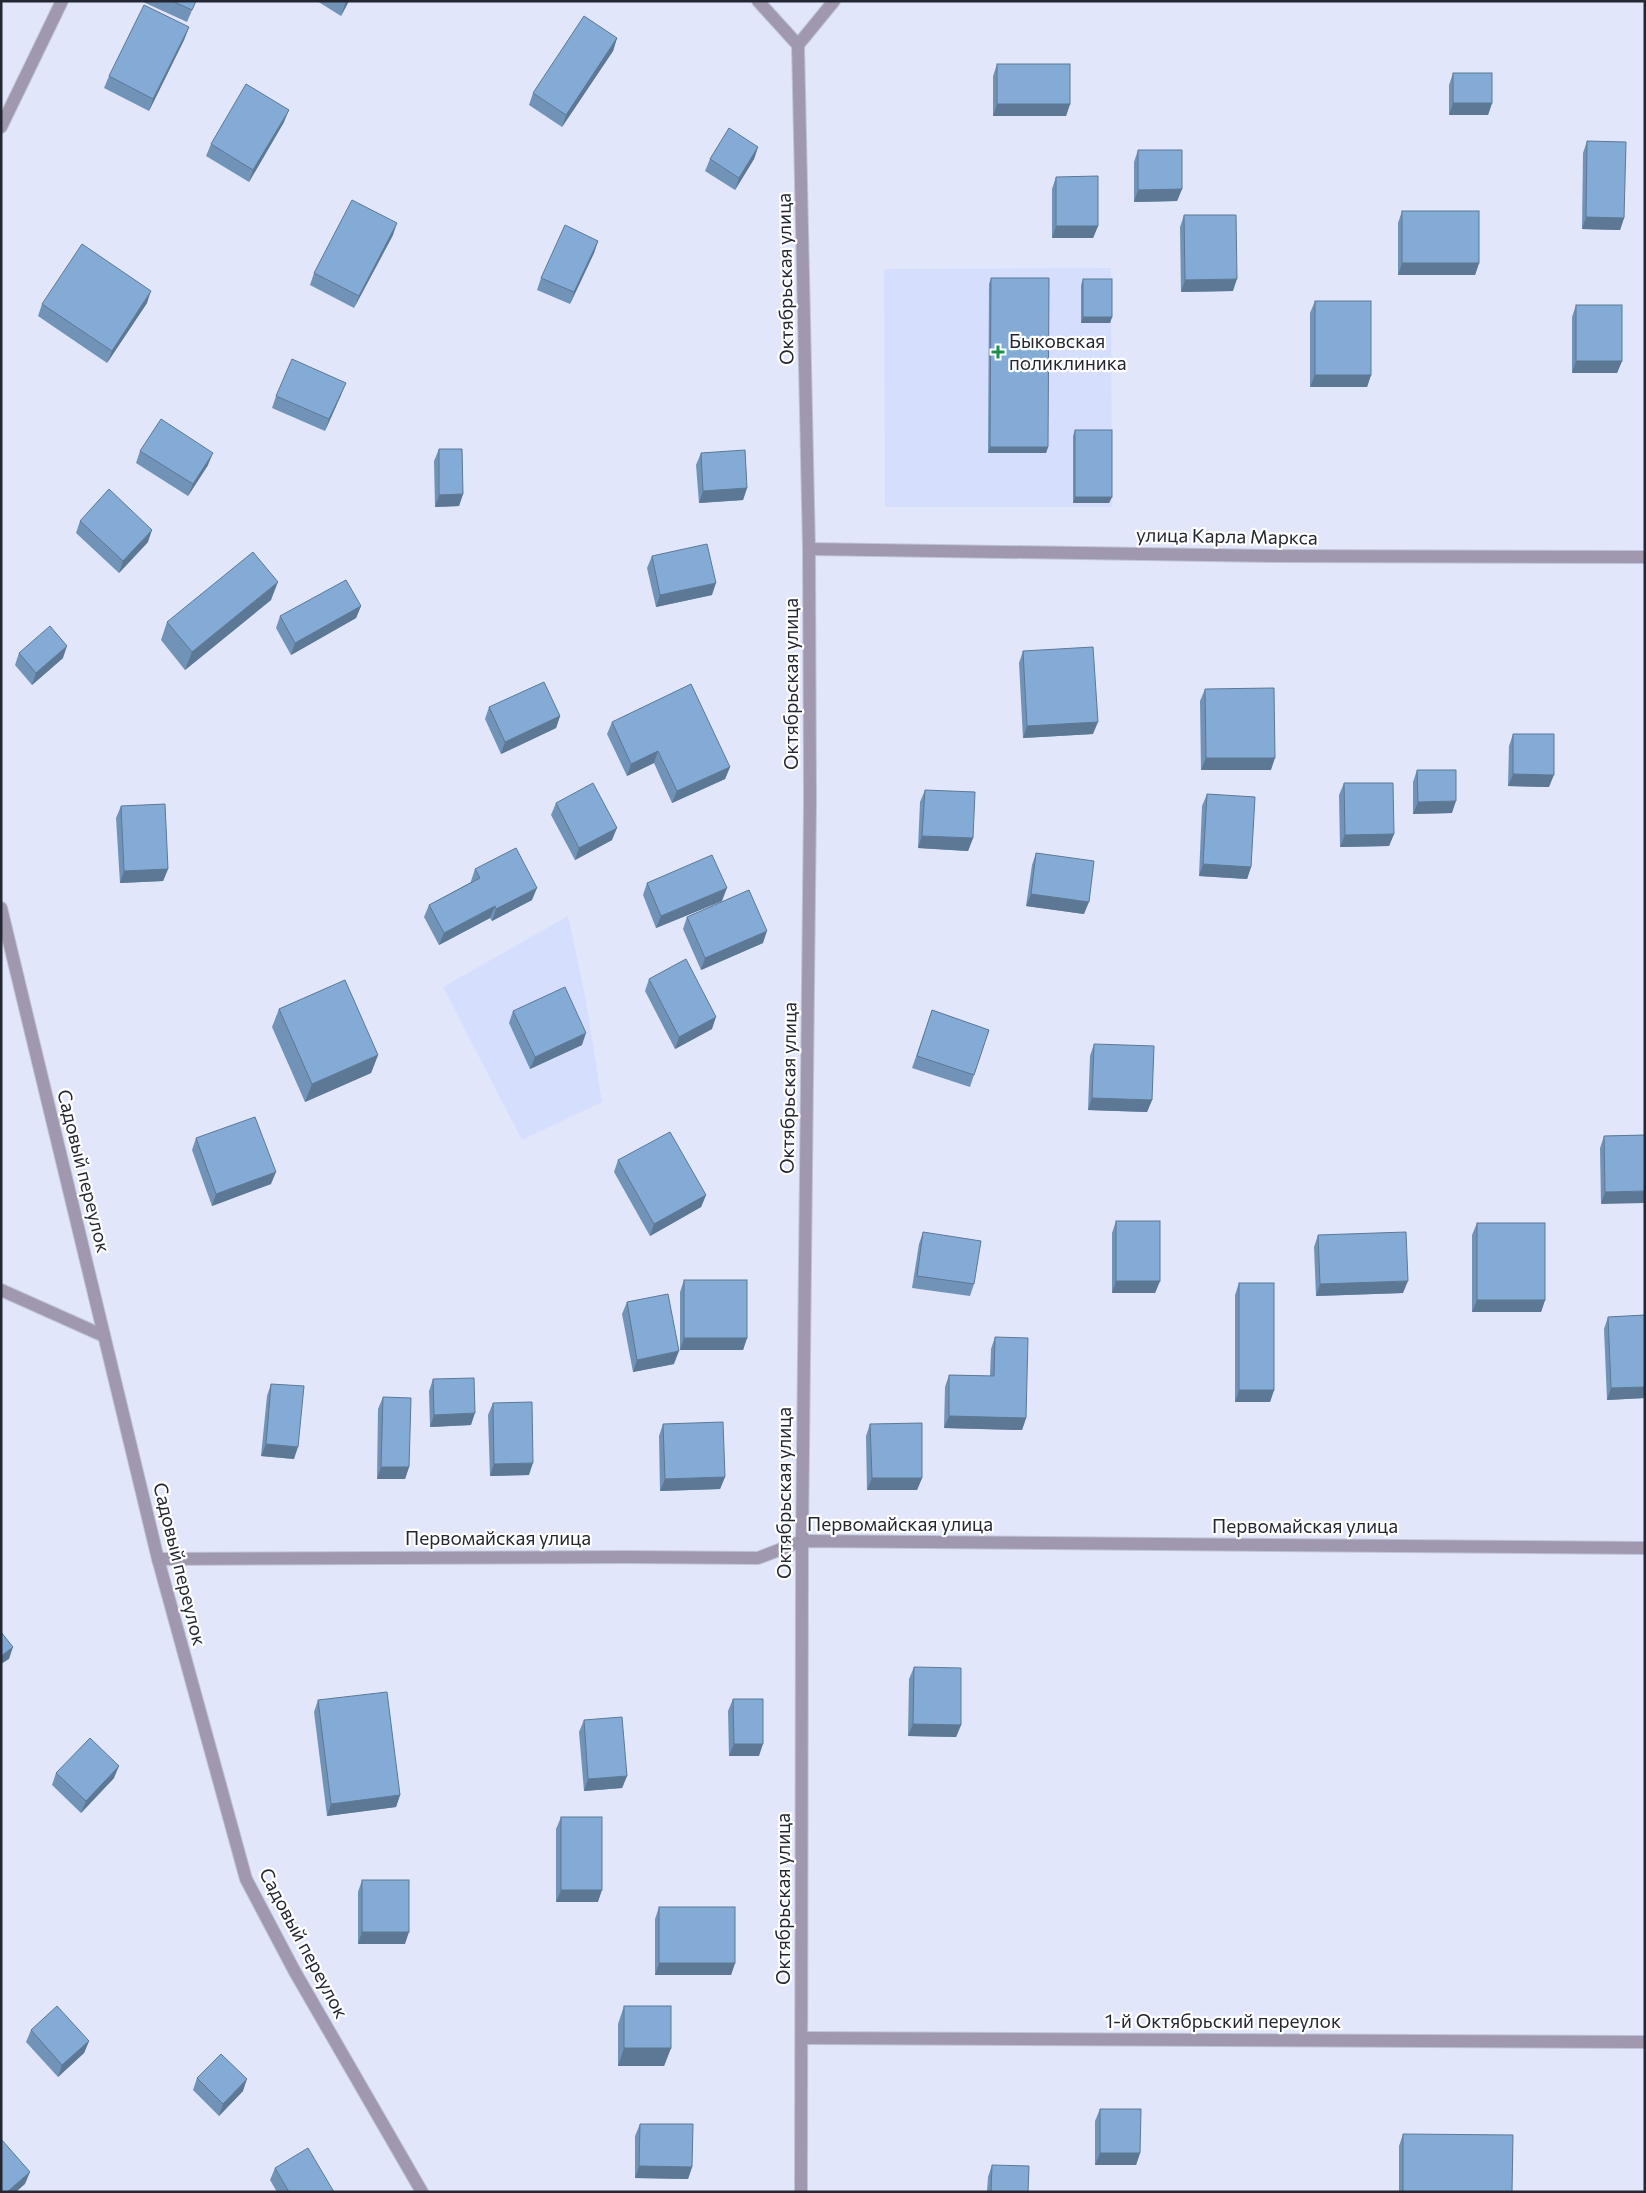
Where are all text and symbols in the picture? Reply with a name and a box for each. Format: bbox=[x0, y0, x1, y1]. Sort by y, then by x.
street label: Октябрьская улица bbox=[772, 193, 797, 365]
place label: Быковская поликлиника bbox=[1009, 329, 1127, 374]
marker: Быковская поликлиника bbox=[991, 345, 1005, 359]
street label: улица Карла Маркса bbox=[1136, 522, 1318, 549]
street label: Октябрьская улица bbox=[779, 598, 802, 770]
street label: Октябрьская улица bbox=[775, 1002, 800, 1174]
street label: Садовый переулок bbox=[53, 1087, 116, 1255]
street label: Октябрьская улица bbox=[772, 1407, 795, 1579]
street label: Садовый переулок bbox=[149, 1480, 212, 1648]
street label: Первомайская улица bbox=[807, 1512, 993, 1535]
street label: Первомайская улица bbox=[1212, 1514, 1398, 1537]
street label: Первомайская улица bbox=[405, 1526, 591, 1549]
street label: Октябрьская улица bbox=[771, 1813, 794, 1985]
street label: Садовый переулок bbox=[255, 1864, 354, 2022]
street label: 1-й Октябрьский переулок bbox=[1105, 2009, 1341, 2032]

